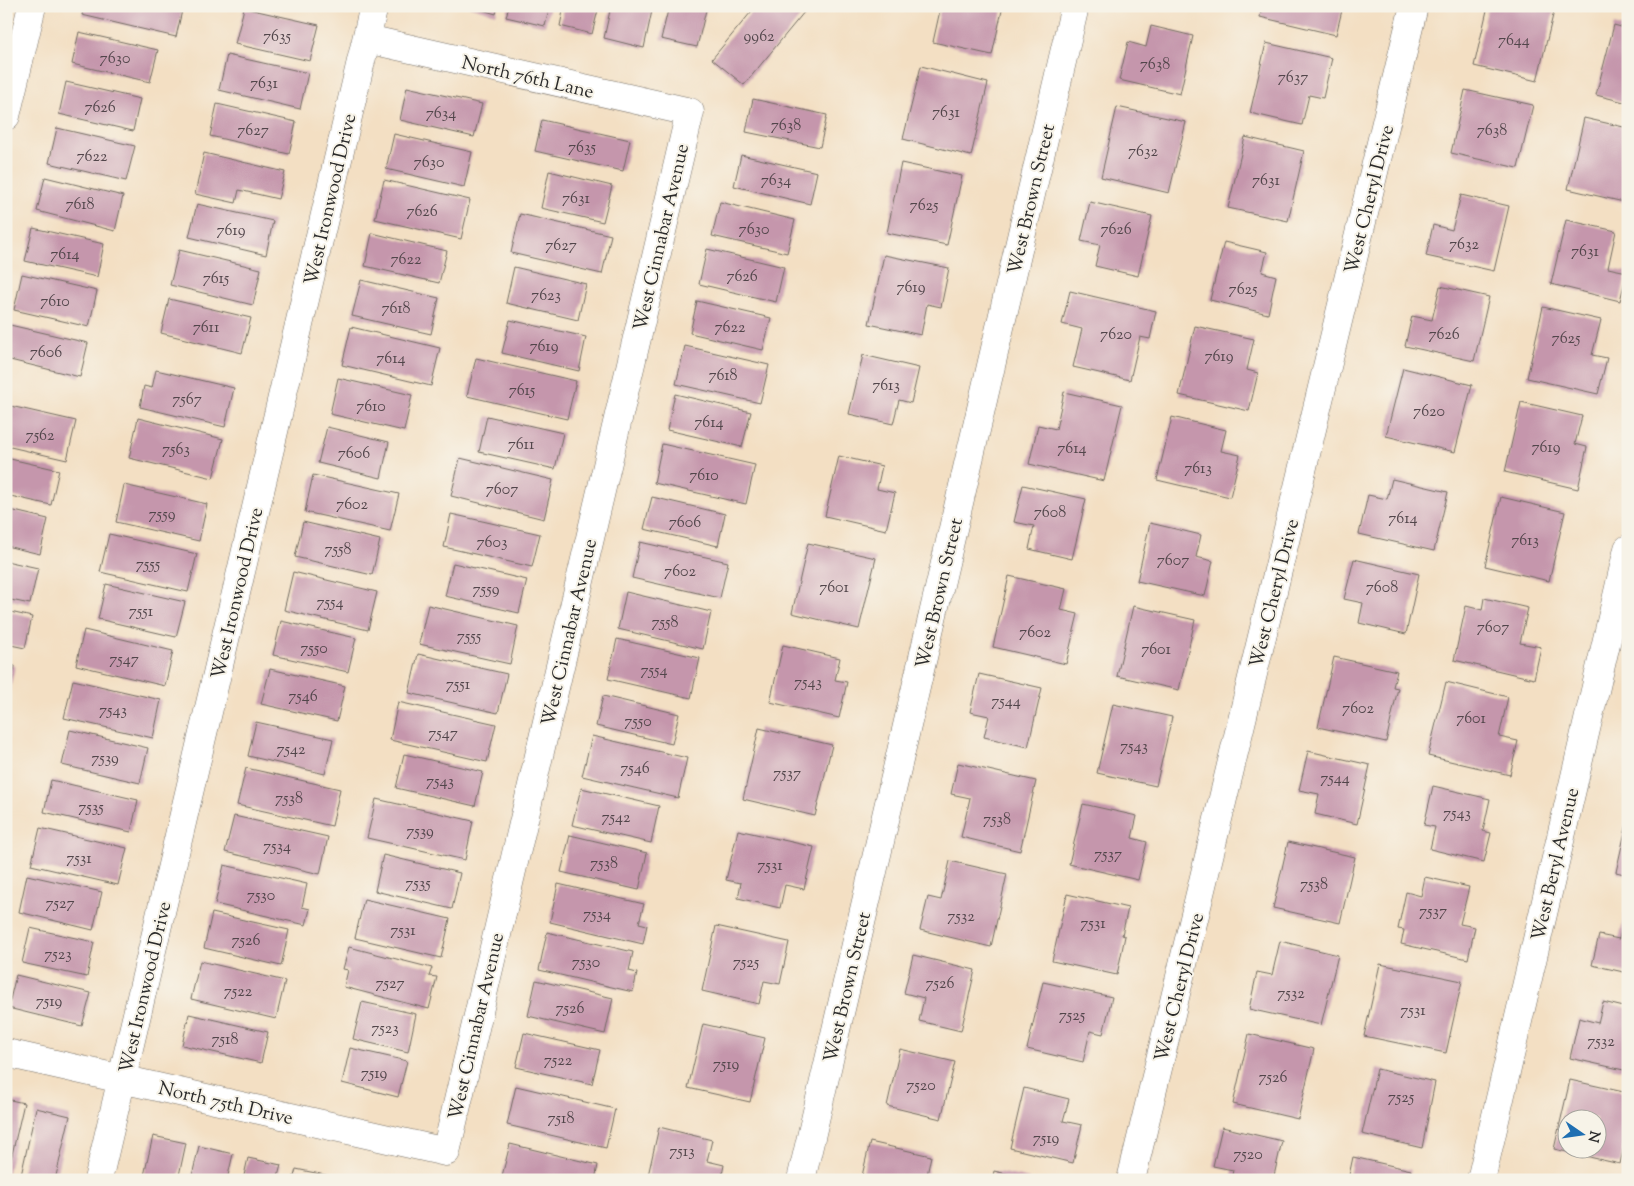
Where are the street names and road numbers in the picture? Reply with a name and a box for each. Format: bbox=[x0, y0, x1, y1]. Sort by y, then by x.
street label: North 76th Lane bbox=[459, 50, 596, 107]
street label: West Ironwood Drive bbox=[299, 111, 364, 288]
street label: West Brown Street bbox=[1002, 121, 1063, 277]
street label: West Cheryl Drive bbox=[1339, 122, 1402, 277]
street label: West Cinnabar Avenue bbox=[628, 141, 697, 334]
street label: West Ironwood Drive bbox=[206, 505, 271, 682]
street label: West Brown Street bbox=[910, 515, 971, 671]
street label: West Cheryl Drive bbox=[1244, 516, 1307, 671]
street label: West Cinnabar Avenue bbox=[536, 536, 605, 729]
street label: West Beryl Avenue bbox=[1526, 785, 1587, 944]
street label: West Ironwood Drive bbox=[114, 899, 179, 1076]
street label: West Brown Street bbox=[818, 909, 879, 1065]
street label: West Cheryl Drive bbox=[1149, 910, 1212, 1065]
street label: West Cinnabar Avenue bbox=[443, 930, 512, 1123]
street label: North 75th Drive bbox=[155, 1076, 296, 1133]

